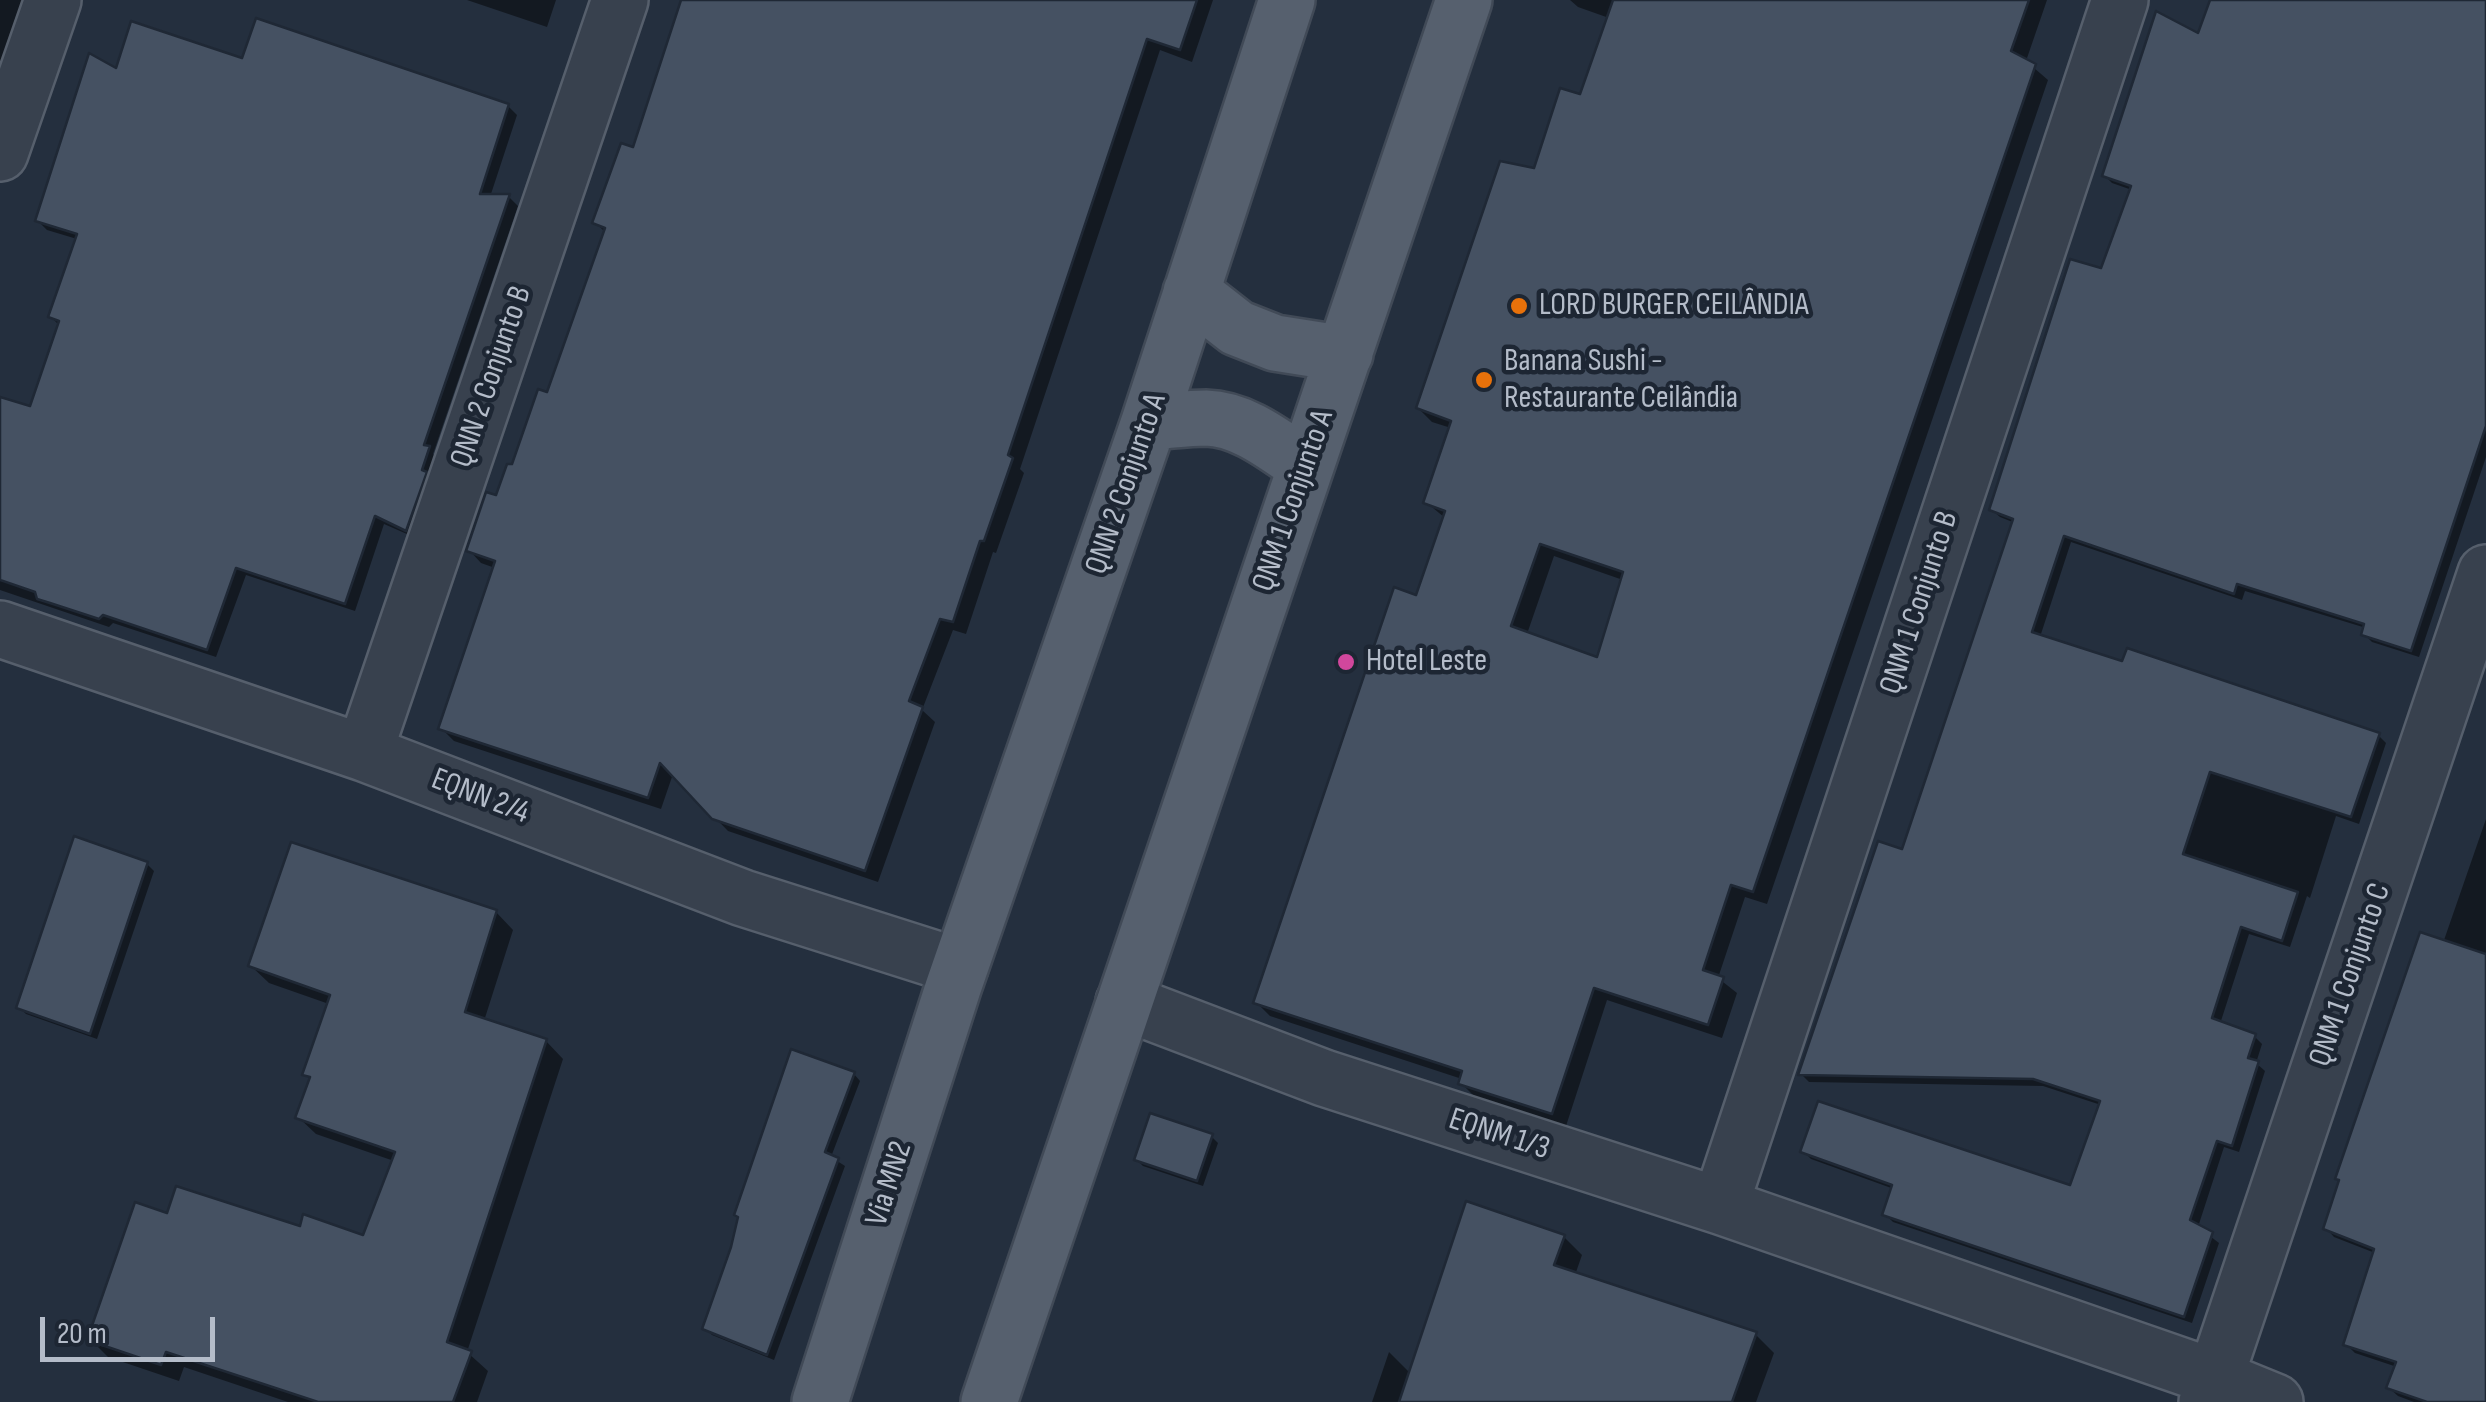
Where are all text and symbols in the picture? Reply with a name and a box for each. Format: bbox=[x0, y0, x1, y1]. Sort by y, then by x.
street label: QNN 2 Conjunto B bbox=[443, 281, 541, 473]
place label: LORD BURGER CEILÂNDIA bbox=[1539, 287, 1809, 325]
marker: LORD BURGER CEILÂNDIA bbox=[1508, 295, 1530, 317]
place label: Banana Sushi - Restaurante Ceilândia bbox=[1504, 343, 1738, 418]
marker: Banana Sushi - Restaurante Ceilândia bbox=[1473, 369, 1495, 391]
street label: QNN 2 Conjunto A bbox=[1078, 389, 1176, 579]
street label: QNM 1 Conjunto A bbox=[1245, 405, 1343, 597]
street label: QNM 1 Conjunto B bbox=[1872, 507, 1968, 699]
place label: Hotel Leste bbox=[1366, 643, 1487, 681]
marker: Hotel Leste bbox=[1335, 651, 1357, 673]
street label: EQNN 2/4 bbox=[426, 761, 534, 833]
street label: QNM 1 Conjunto C bbox=[2302, 878, 2400, 1072]
street label: EQNM 1/3 bbox=[1444, 1101, 1554, 1169]
street label: Via MN2 bbox=[858, 1137, 922, 1231]
scale bar bbox=[45, 1297, 220, 1359]
text: 20 m bbox=[57, 1316, 107, 1352]

